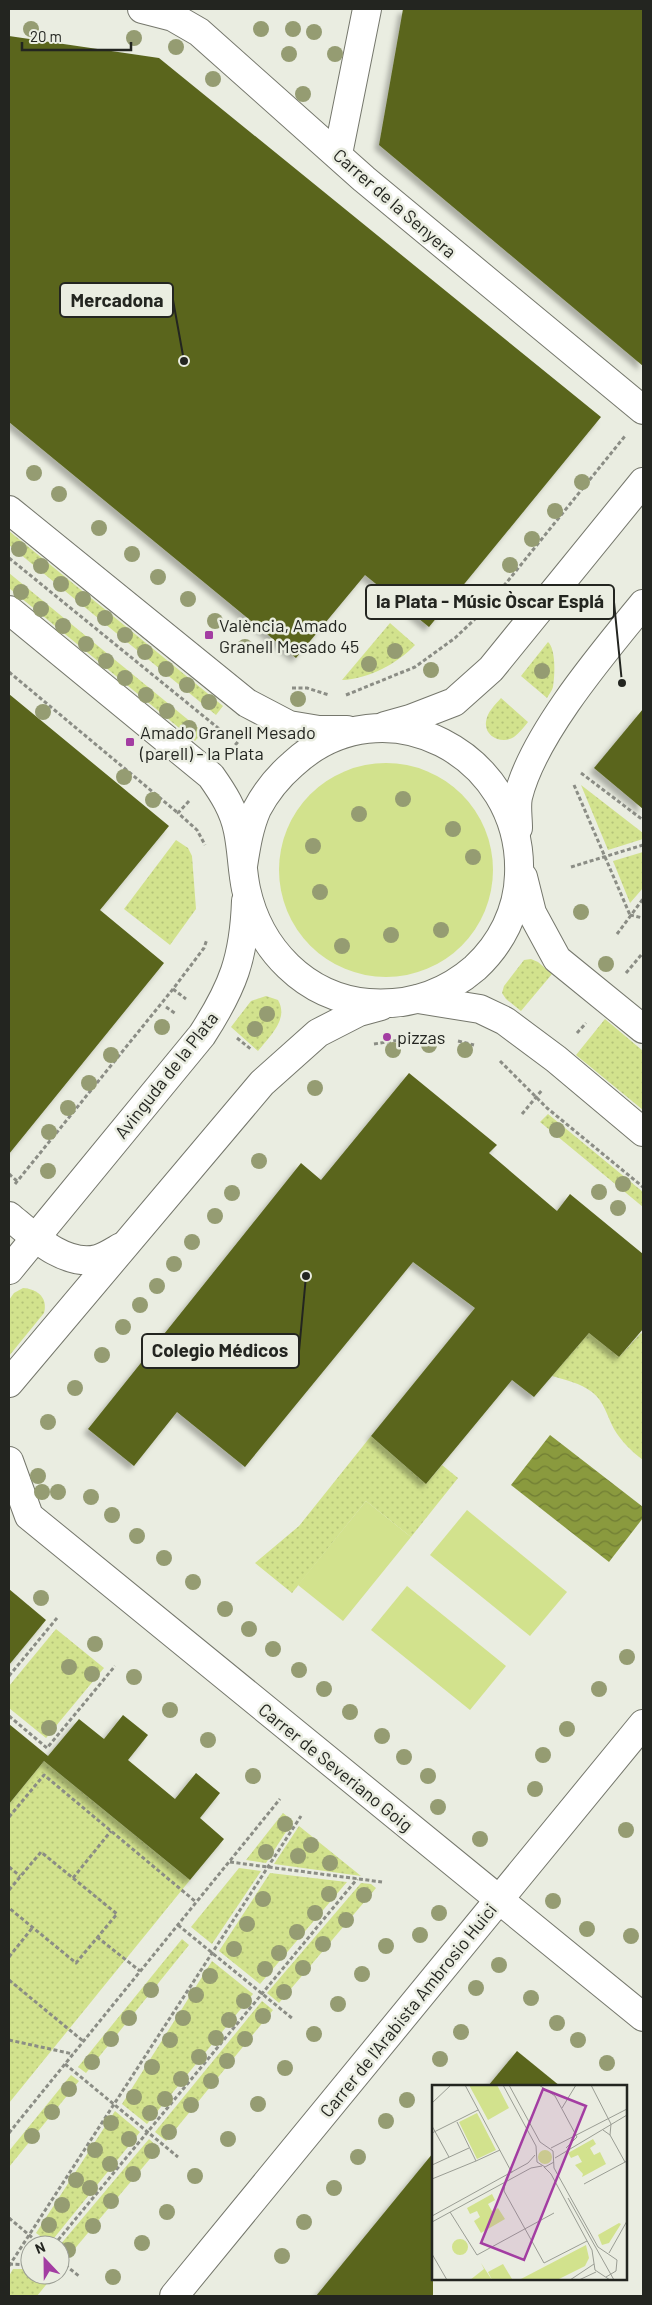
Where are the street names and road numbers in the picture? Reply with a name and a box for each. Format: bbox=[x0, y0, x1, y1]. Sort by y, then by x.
street label: Carrer de la Senyera bbox=[329, 144, 461, 262]
street label: Avinguda de la Plata bbox=[110, 1007, 222, 1143]
street label: Carrer de Severiano Goig bbox=[255, 1698, 417, 1836]
street label: Carrer de l'Arabista Ambrosio Huici bbox=[315, 1899, 501, 2121]

